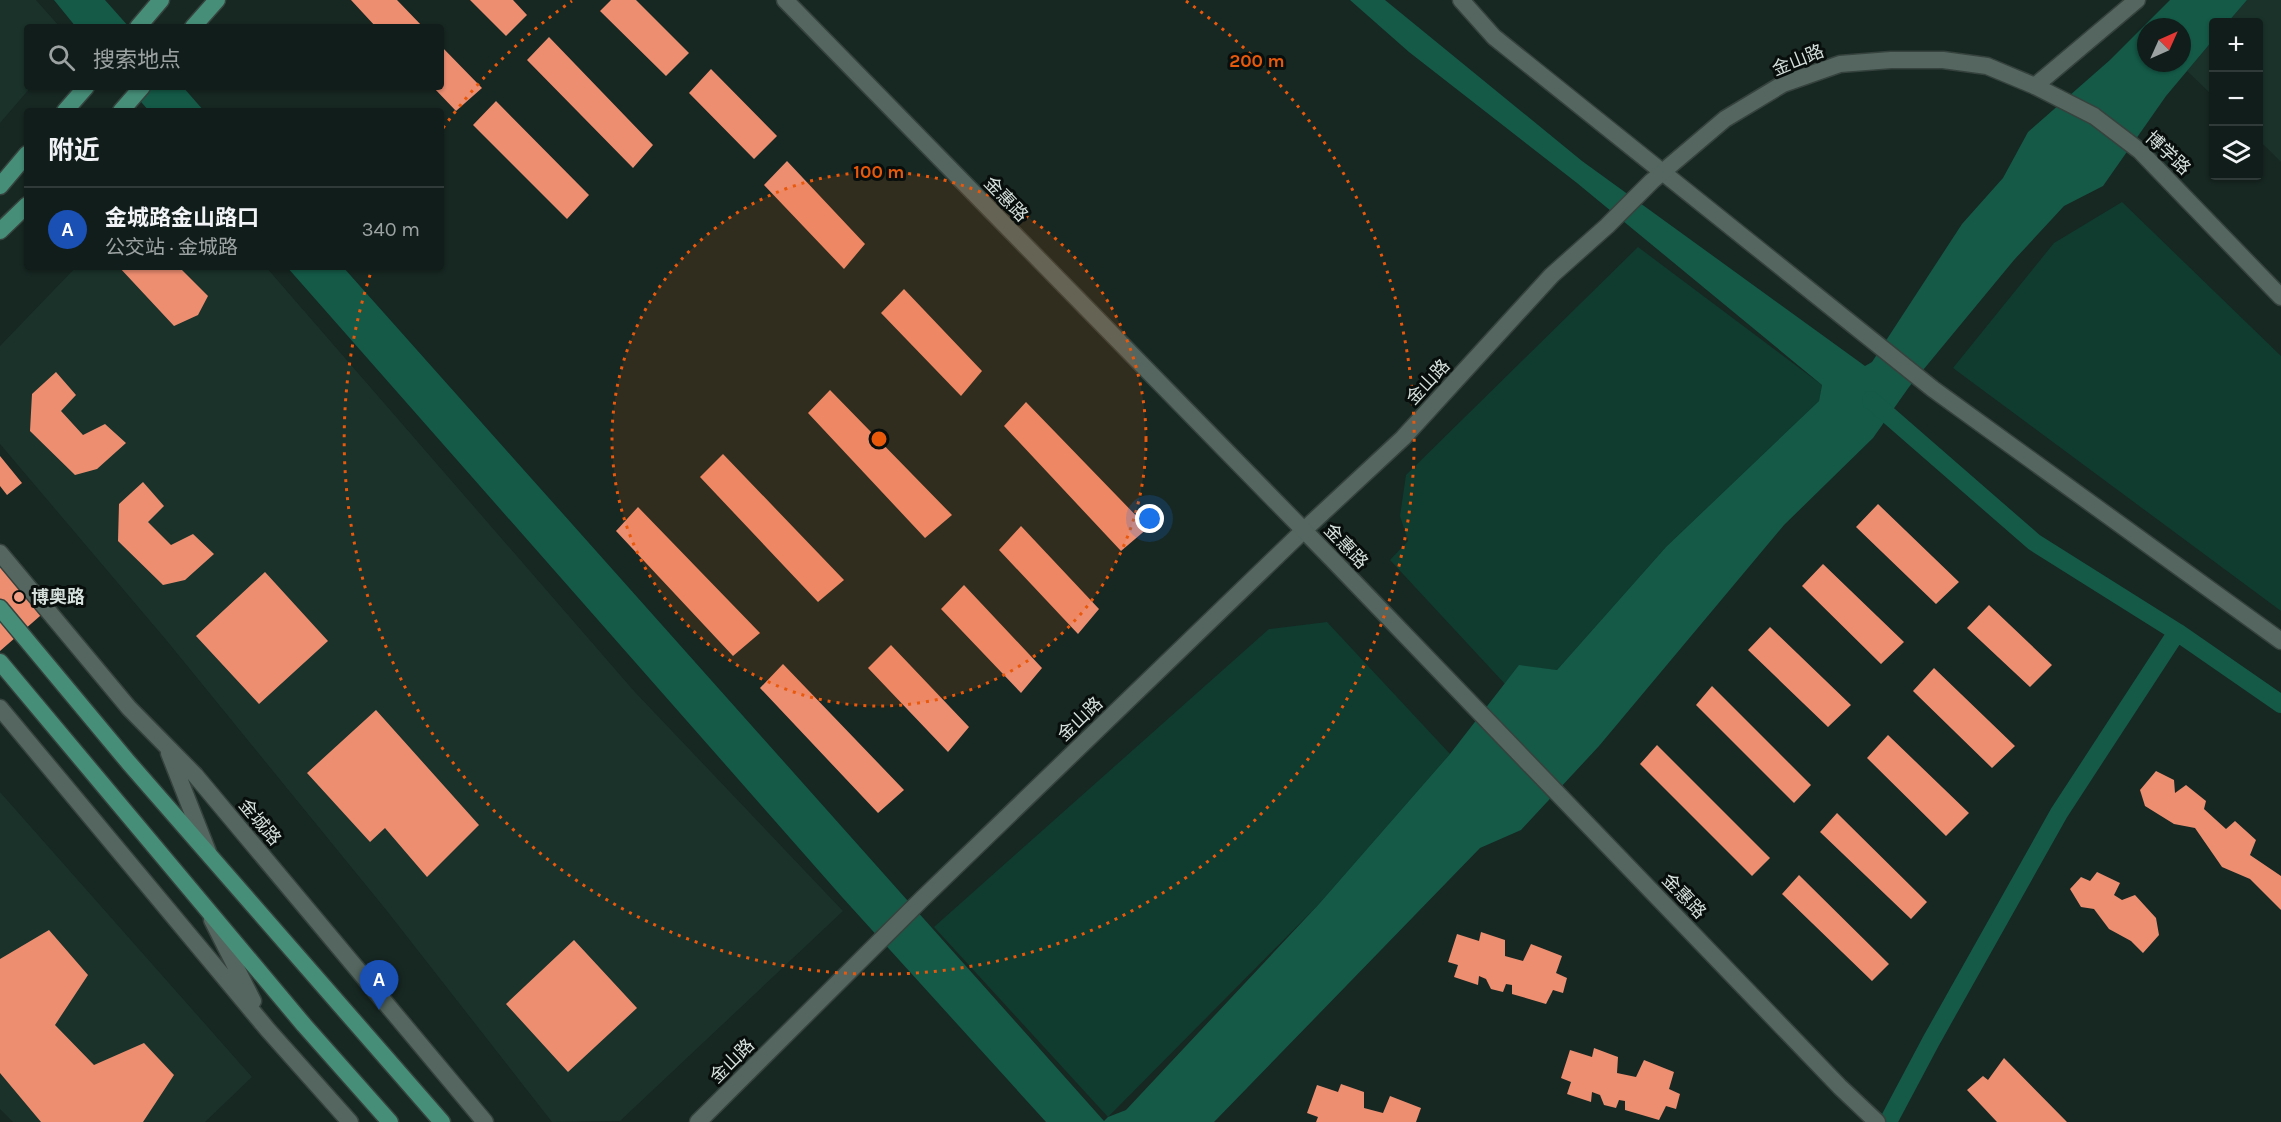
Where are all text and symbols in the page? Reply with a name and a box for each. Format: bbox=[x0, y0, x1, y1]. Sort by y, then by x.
north arrow bbox=[2137, 18, 2191, 72]
map controls bbox=[2209, 18, 2263, 180]
button: + bbox=[2209, 18, 2263, 72]
search box bbox=[24, 24, 444, 90]
street label: 金山路 bbox=[1769, 40, 1827, 80]
icon: search bbox=[45, 41, 78, 74]
text: 搜索地点 bbox=[93, 47, 181, 73]
text: 200 m bbox=[1229, 50, 1285, 72]
button: − bbox=[2209, 72, 2263, 126]
button: layers bbox=[2209, 126, 2263, 180]
street label: 博学路 bbox=[2141, 127, 2195, 179]
text: 附近 bbox=[48, 135, 100, 166]
text: 100 m bbox=[854, 161, 904, 183]
street label: 金惠路 bbox=[979, 172, 1033, 226]
text: 金城路金山路口 bbox=[105, 205, 259, 231]
text: A bbox=[61, 218, 74, 241]
text: 340 m bbox=[362, 218, 420, 241]
text: 公交站 · 金城路 bbox=[105, 236, 238, 259]
street label: 金山路 bbox=[1402, 355, 1454, 409]
centre of rings bbox=[869, 429, 889, 449]
your location bbox=[1135, 504, 1164, 533]
street label: 金惠路 bbox=[1319, 519, 1373, 573]
place label: 博奥路 bbox=[31, 586, 85, 608]
marker: 博奥路 bbox=[12, 590, 26, 604]
street label: 金山路 bbox=[1053, 692, 1107, 746]
street label: 金城路 bbox=[234, 794, 286, 850]
street label: 金惠路 bbox=[1657, 869, 1711, 923]
pin: A bbox=[360, 960, 398, 1010]
street label: 金山路 bbox=[705, 1034, 759, 1088]

